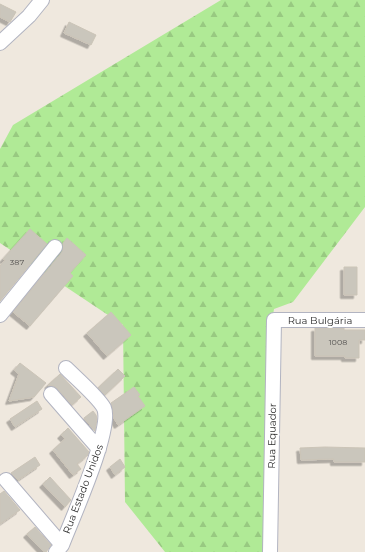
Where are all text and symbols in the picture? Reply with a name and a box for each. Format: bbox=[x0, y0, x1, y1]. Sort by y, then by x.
house number: 387 bbox=[10, 257, 24, 267]
street label: Rua Bulgária bbox=[288, 314, 352, 327]
house number: 1008 bbox=[329, 337, 347, 347]
street label: Rua Equador bbox=[265, 403, 279, 469]
street label: Rua Estado Unidos bbox=[60, 442, 106, 536]

